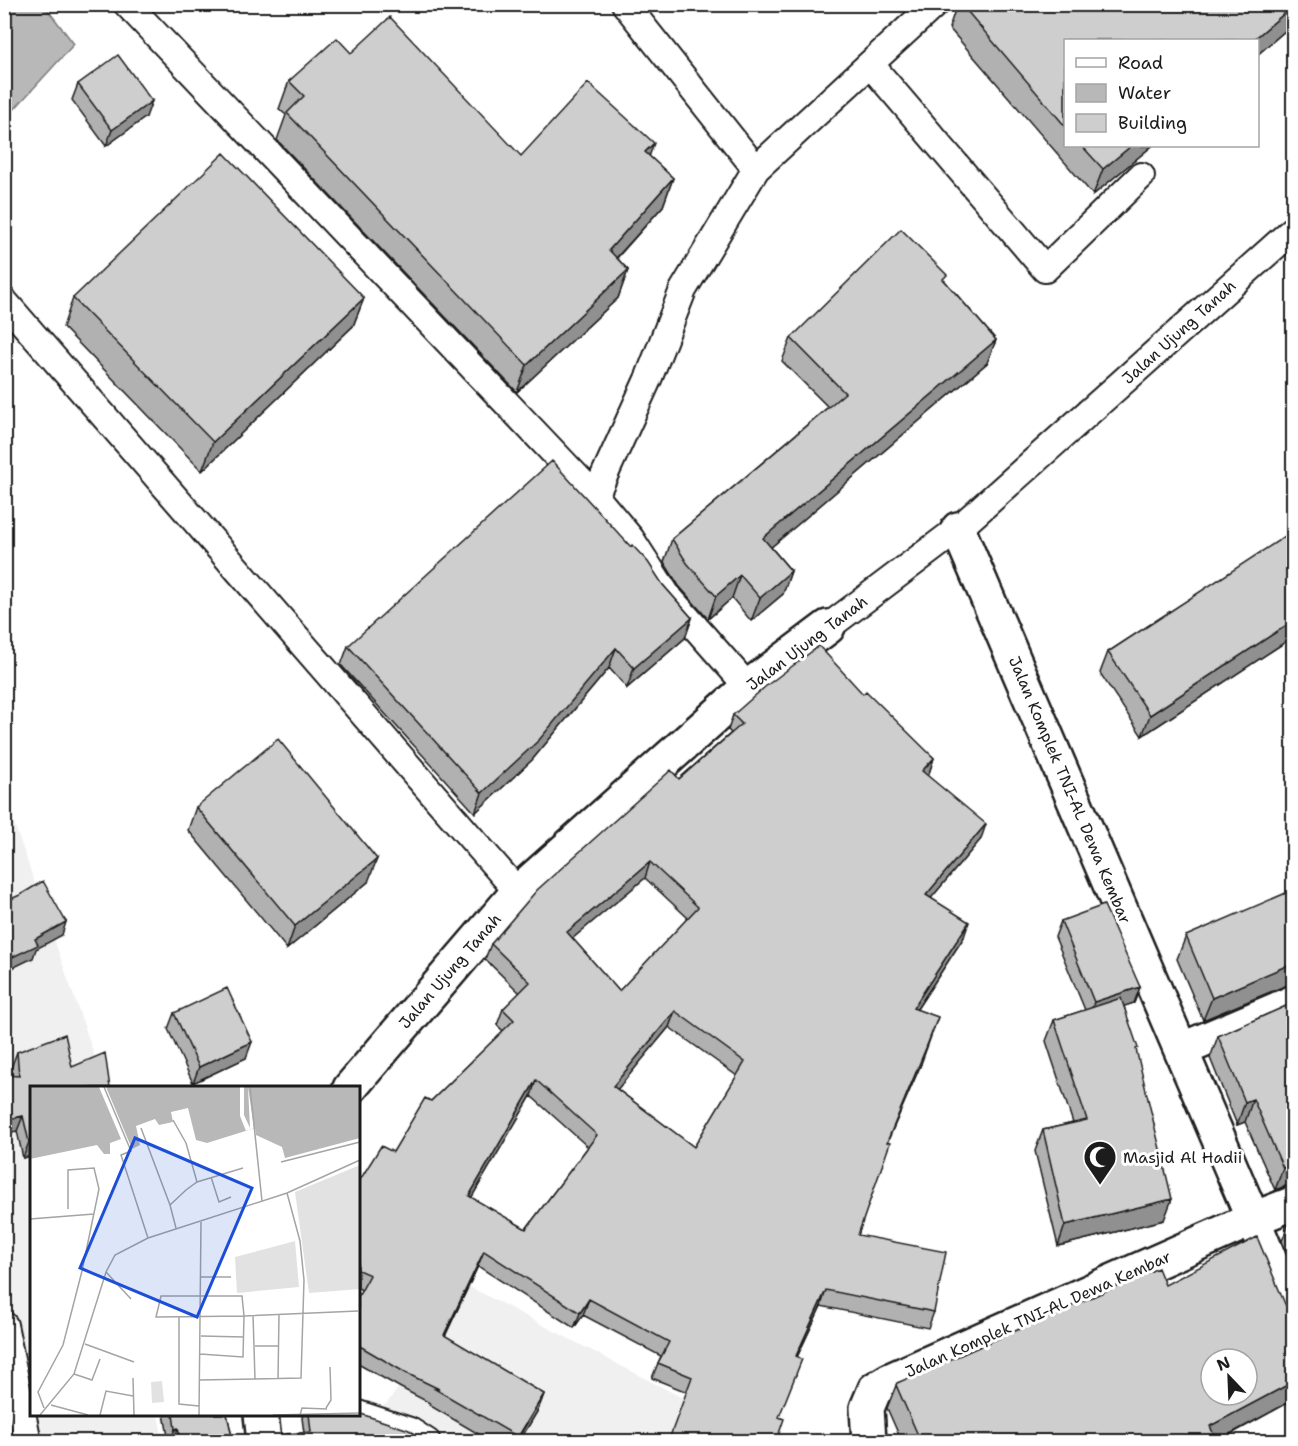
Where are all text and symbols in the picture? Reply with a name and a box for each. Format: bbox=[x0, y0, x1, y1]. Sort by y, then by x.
legend bbox=[1064, 39, 1259, 147]
text: Road bbox=[1118, 51, 1163, 75]
text: Water bbox=[1118, 81, 1171, 105]
text: Building bbox=[1118, 111, 1187, 135]
street label: Jalan Ujung Tanah bbox=[1118, 275, 1240, 389]
street label: Jalan Ujung Tanah bbox=[742, 591, 872, 695]
street label: Jalan Komplek TNI-AL Dewa Kembar bbox=[1004, 653, 1136, 927]
street label: Jalan Ujung Tanah bbox=[394, 909, 506, 1033]
inset map bbox=[30, 1086, 360, 1416]
mosque icon: Masjid Al Hadii bbox=[1082, 1139, 1118, 1186]
place label: Masjid Al Hadii bbox=[1123, 1147, 1242, 1168]
street label: Jalan Komplek TNI-AL Dewa Kembar bbox=[902, 1246, 1174, 1382]
north arrow bbox=[1199, 1347, 1259, 1407]
text: N bbox=[1213, 1352, 1233, 1376]

